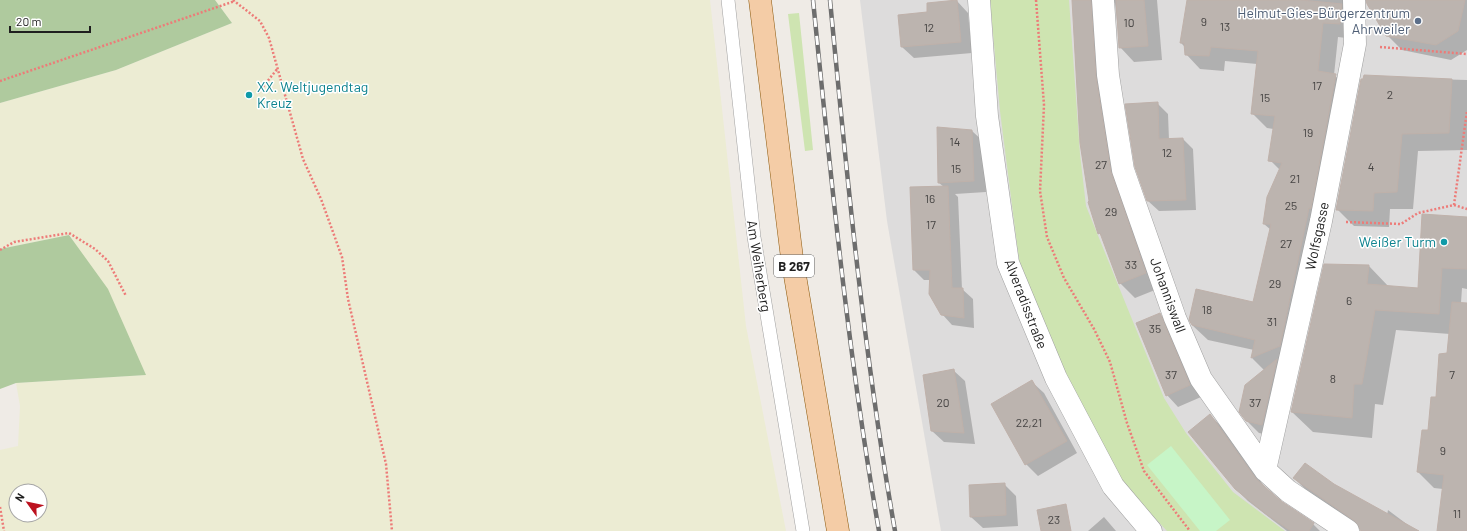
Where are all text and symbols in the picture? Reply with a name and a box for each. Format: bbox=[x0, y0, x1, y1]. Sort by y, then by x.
place label: Helmut-Gies-Bürgerzentrum Ahrweiler bbox=[1237, 4, 1410, 37]
scale bar bbox=[10, 8, 90, 34]
text: 20 m bbox=[16, 14, 42, 28]
house number: 9 bbox=[1201, 14, 1207, 28]
house number: 10 bbox=[1124, 15, 1134, 29]
marker: Helmut-Gies-Bürgerzentrum Ahrweiler bbox=[1413, 16, 1423, 26]
house number: 13 bbox=[1220, 19, 1230, 33]
house number: 12 bbox=[924, 20, 934, 34]
place label: XX. Weltjugendtag Kreuz bbox=[257, 78, 368, 111]
house number: 17 bbox=[1312, 78, 1322, 92]
house number: 2 bbox=[1387, 87, 1393, 101]
marker: XX. Weltjugendtag Kreuz bbox=[244, 90, 254, 100]
house number: 15 bbox=[1260, 90, 1270, 104]
house number: 19 bbox=[1303, 125, 1313, 139]
house number: 14 bbox=[950, 134, 960, 148]
house number: 12 bbox=[1162, 145, 1172, 159]
house number: 27 bbox=[1095, 157, 1107, 171]
house number: 4 bbox=[1368, 159, 1374, 173]
house number: 15 bbox=[951, 161, 961, 175]
house number: 21 bbox=[1290, 171, 1300, 185]
house number: 16 bbox=[925, 191, 935, 205]
house number: 25 bbox=[1285, 198, 1297, 212]
street label: Wolfsgasse bbox=[1301, 200, 1332, 272]
house number: 29 bbox=[1105, 204, 1117, 218]
house number: 17 bbox=[926, 217, 936, 231]
street label: Am Weiherberg bbox=[744, 219, 775, 313]
place label: Weißer Turm bbox=[1359, 233, 1436, 250]
house number: 27 bbox=[1280, 236, 1292, 250]
marker: Weißer Turm bbox=[1439, 237, 1449, 247]
road number: B 267 bbox=[774, 255, 814, 277]
street label: Johanniswall bbox=[1147, 255, 1190, 335]
street label: Alveradisstraße bbox=[1002, 256, 1051, 351]
house number: 33 bbox=[1125, 257, 1137, 271]
house number: 29 bbox=[1269, 276, 1281, 290]
house number: 6 bbox=[1346, 293, 1352, 307]
house number: 18 bbox=[1202, 302, 1212, 316]
house number: 31 bbox=[1267, 314, 1277, 328]
house number: 35 bbox=[1149, 321, 1161, 335]
house number: 37 bbox=[1165, 367, 1177, 381]
house number: 7 bbox=[1449, 367, 1455, 381]
house number: 8 bbox=[1330, 371, 1336, 385]
house number: 20 bbox=[936, 395, 950, 409]
house number: 37 bbox=[1249, 395, 1261, 409]
house number: 22,21 bbox=[1016, 415, 1042, 429]
house number: 9 bbox=[1440, 443, 1446, 457]
north arrow bbox=[8, 483, 48, 523]
text: N bbox=[12, 491, 27, 504]
house number: 11 bbox=[1453, 506, 1461, 520]
house number: 23 bbox=[1048, 512, 1060, 526]

